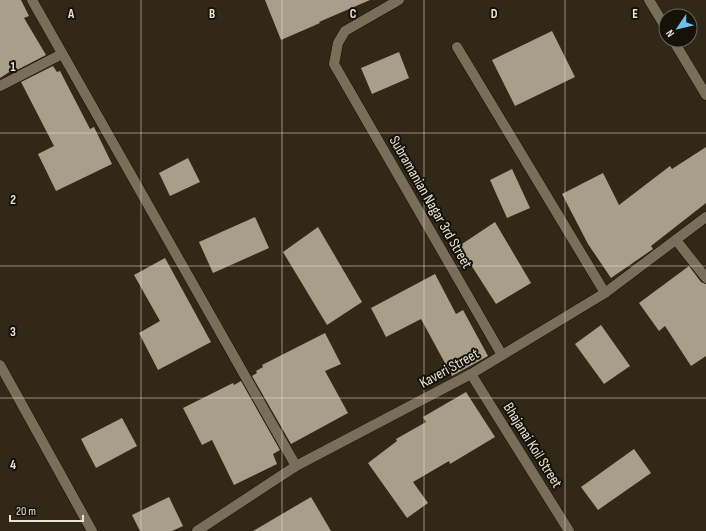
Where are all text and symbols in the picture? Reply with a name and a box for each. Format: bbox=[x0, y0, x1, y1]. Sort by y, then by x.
text: A bbox=[67, 6, 75, 22]
text: B bbox=[209, 6, 215, 22]
text: C bbox=[350, 6, 357, 22]
text: D bbox=[491, 6, 498, 22]
text: E bbox=[632, 6, 638, 22]
north arrow bbox=[658, 8, 698, 48]
text: N bbox=[663, 27, 677, 40]
text: 1 bbox=[10, 59, 16, 75]
street label: Subramanian Nagar 3rd Street bbox=[385, 132, 477, 272]
text: 2 bbox=[10, 192, 16, 208]
text: 3 bbox=[10, 324, 16, 340]
street label: Kaveri Street bbox=[416, 344, 483, 393]
street label: Bhajanai Koil Street bbox=[499, 399, 567, 492]
text: 4 bbox=[10, 457, 16, 473]
scale bar bbox=[10, 497, 83, 523]
text: 20 m bbox=[16, 504, 36, 519]

